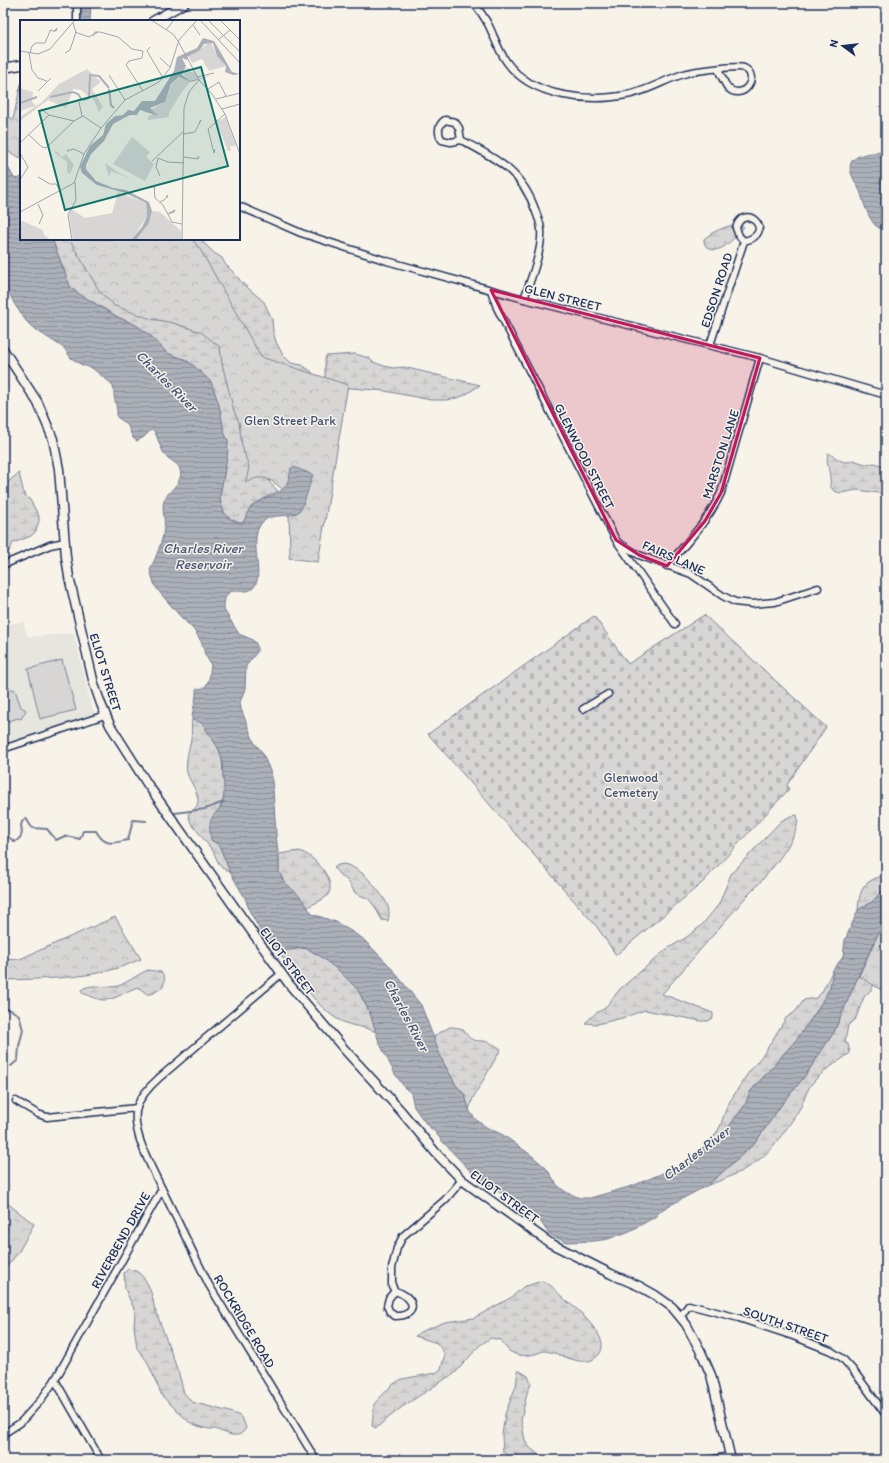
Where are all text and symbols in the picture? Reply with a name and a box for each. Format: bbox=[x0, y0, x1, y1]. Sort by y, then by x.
inset map bbox=[20, 20, 240, 240]
north arrow bbox=[823, 26, 863, 66]
text: N bbox=[827, 38, 841, 49]
street label: EDSON ROAD bbox=[697, 251, 736, 330]
street label: GLEN STREET bbox=[523, 281, 604, 314]
water label: Charles River bbox=[132, 347, 202, 417]
street label: GLENWOOD STREET bbox=[551, 401, 618, 512]
street label: MARSTON LANE bbox=[699, 408, 742, 501]
park label: Glen Street Park bbox=[244, 413, 336, 428]
street label: FAIRS LANE bbox=[640, 537, 707, 578]
water label: Charles River Reservoir bbox=[163, 540, 244, 573]
street label: ELIOT STREET bbox=[86, 631, 125, 714]
park label: Glenwood Cemetery bbox=[603, 770, 659, 800]
street label: ELIOT STREET bbox=[257, 924, 318, 999]
water label: Charles River bbox=[380, 976, 433, 1056]
water label: Charles River bbox=[659, 1122, 734, 1184]
street label: ELIOT STREET bbox=[467, 1166, 543, 1227]
street label: RIVERBEND DRIVE bbox=[88, 1189, 153, 1291]
street label: ROCKRIDGE ROAD bbox=[211, 1272, 278, 1371]
street label: SOUTH STREET bbox=[741, 1303, 831, 1346]

